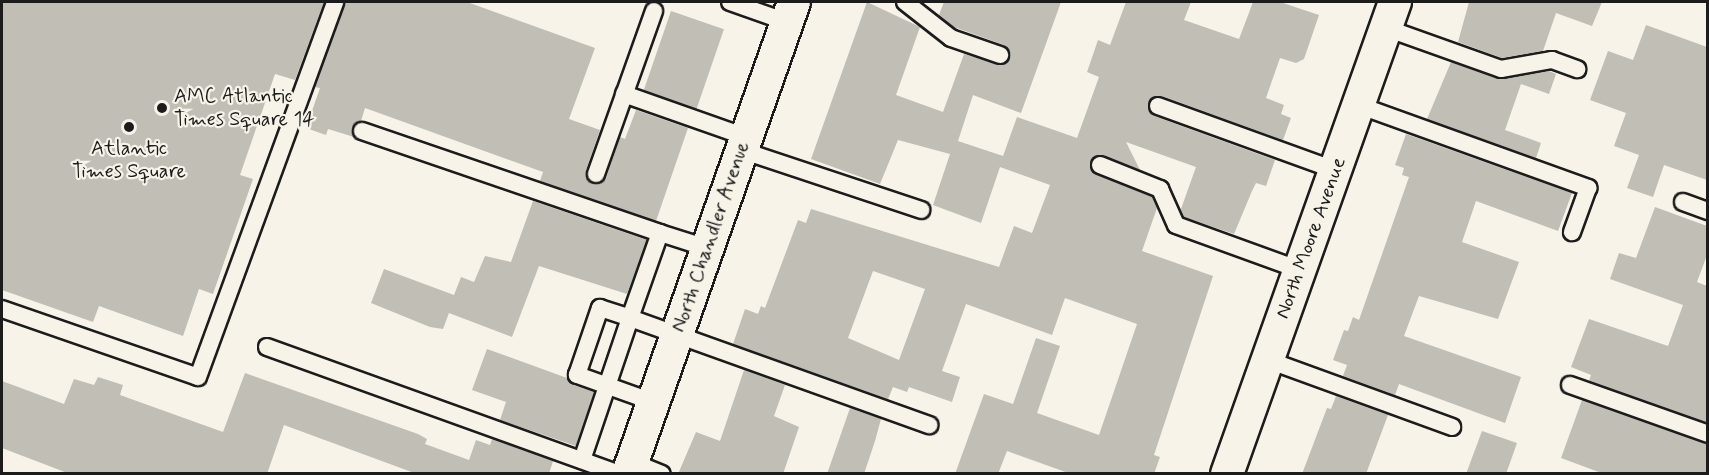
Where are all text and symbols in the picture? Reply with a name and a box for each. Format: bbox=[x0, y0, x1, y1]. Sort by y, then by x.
place label: AMC Atlantic Times Square 14 bbox=[174, 84, 314, 131]
marker: AMC Atlantic Times Square 14 bbox=[155, 101, 169, 115]
marker: Atlantic Times Square bbox=[122, 120, 136, 134]
place label: Atlantic Times Square bbox=[72, 136, 186, 183]
street label: North Chandler Avenue bbox=[667, 137, 755, 337]
street label: North Moore Avenue bbox=[1271, 154, 1351, 322]

